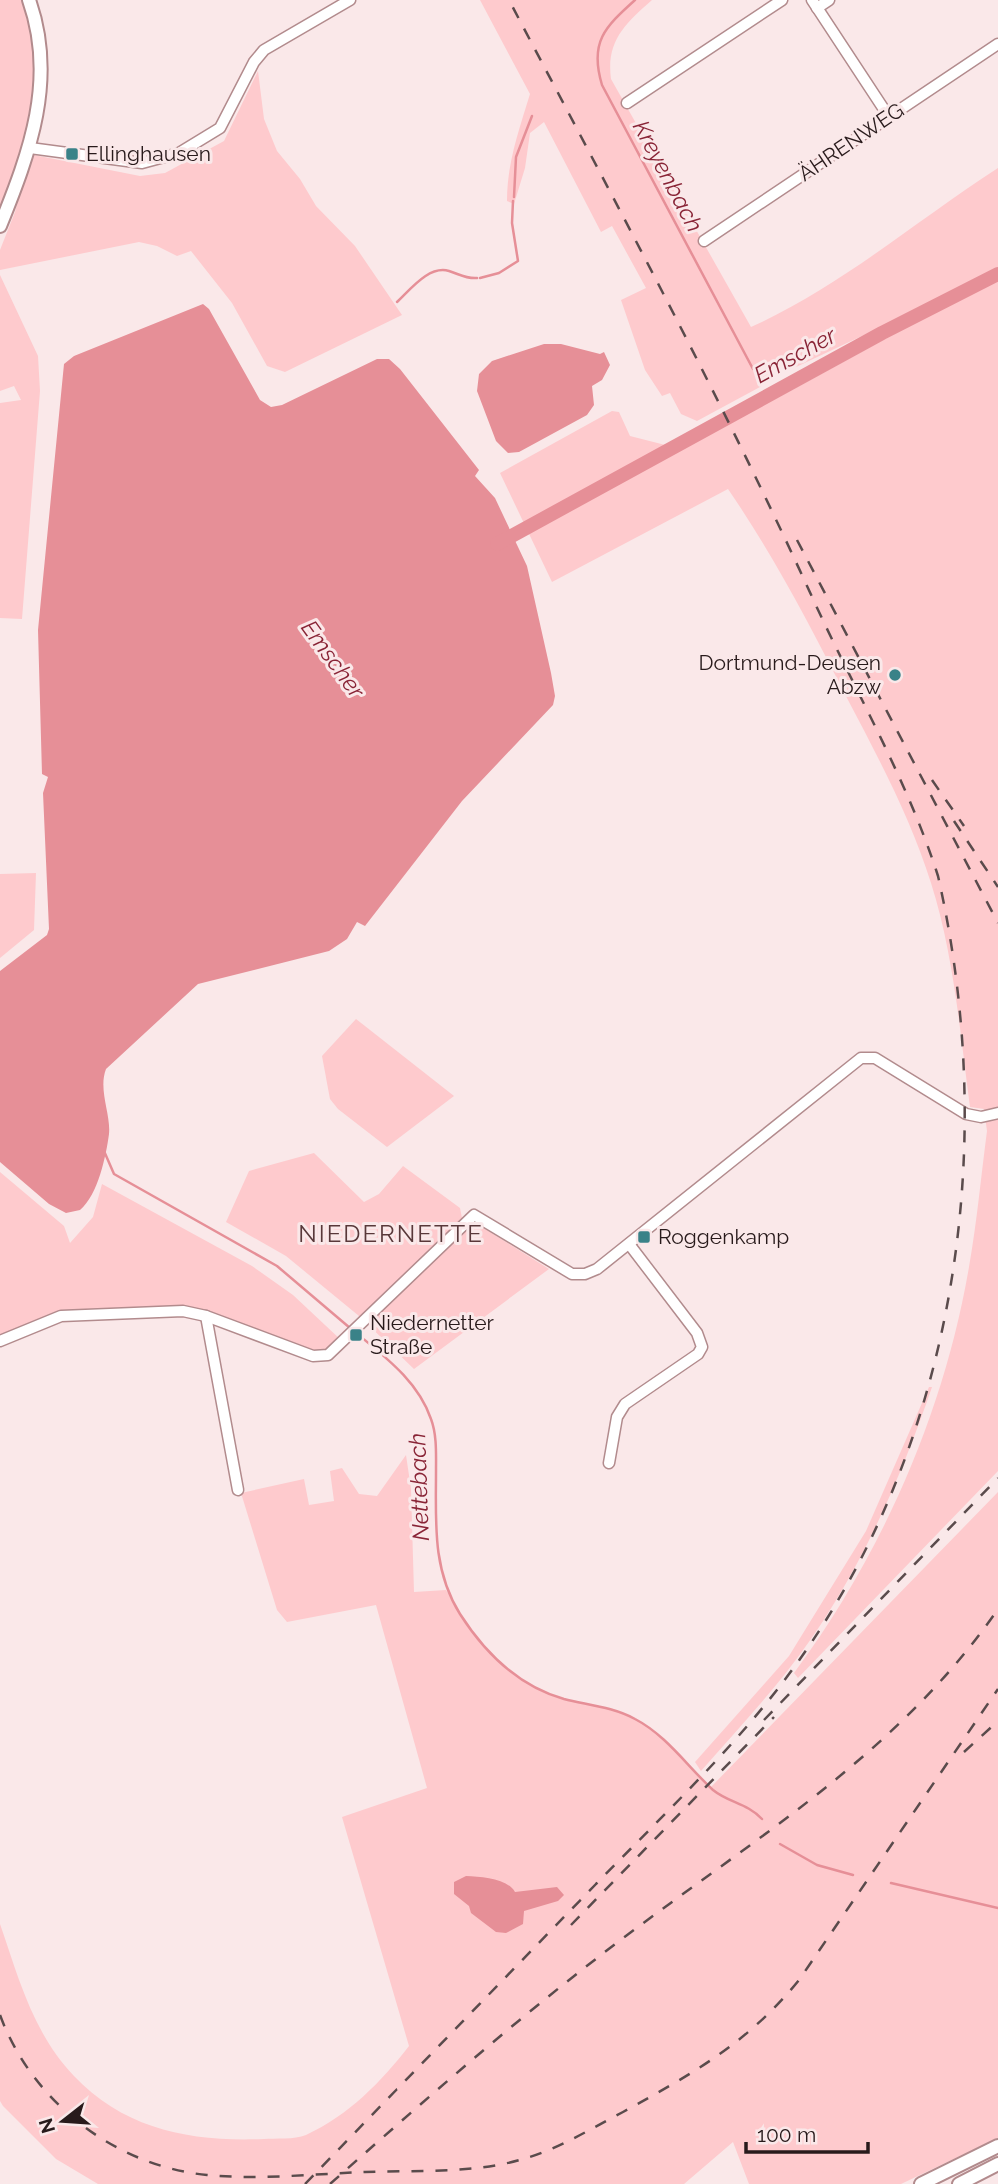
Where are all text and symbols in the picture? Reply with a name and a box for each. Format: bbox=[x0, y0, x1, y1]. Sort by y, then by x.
street label: ÄHRENWEG bbox=[793, 97, 908, 186]
water label: Kreyenbach bbox=[628, 115, 709, 236]
place label: Ellinghausen bbox=[86, 141, 211, 166]
marker: Ellinghausen bbox=[64, 146, 80, 162]
water label: Emscher bbox=[749, 321, 841, 388]
water label: Emscher bbox=[296, 615, 371, 704]
place label: Dortmund-Deusen Abzw bbox=[699, 650, 881, 699]
marker: Dortmund-Deusen Abzw bbox=[887, 667, 903, 683]
district label: NIEDERNETTE bbox=[298, 1219, 484, 1248]
place label: Roggenkamp bbox=[658, 1224, 789, 1249]
marker: Roggenkamp bbox=[636, 1229, 652, 1245]
place label: Niedernetter Straße bbox=[370, 1310, 495, 1359]
marker: Niedernetter Straße bbox=[348, 1327, 364, 1343]
water label: Nettebach bbox=[403, 1432, 434, 1542]
north arrow bbox=[28, 2086, 98, 2156]
scale bar bbox=[746, 2110, 869, 2154]
text: N bbox=[34, 2116, 59, 2136]
text: 100 m bbox=[757, 2122, 816, 2147]

